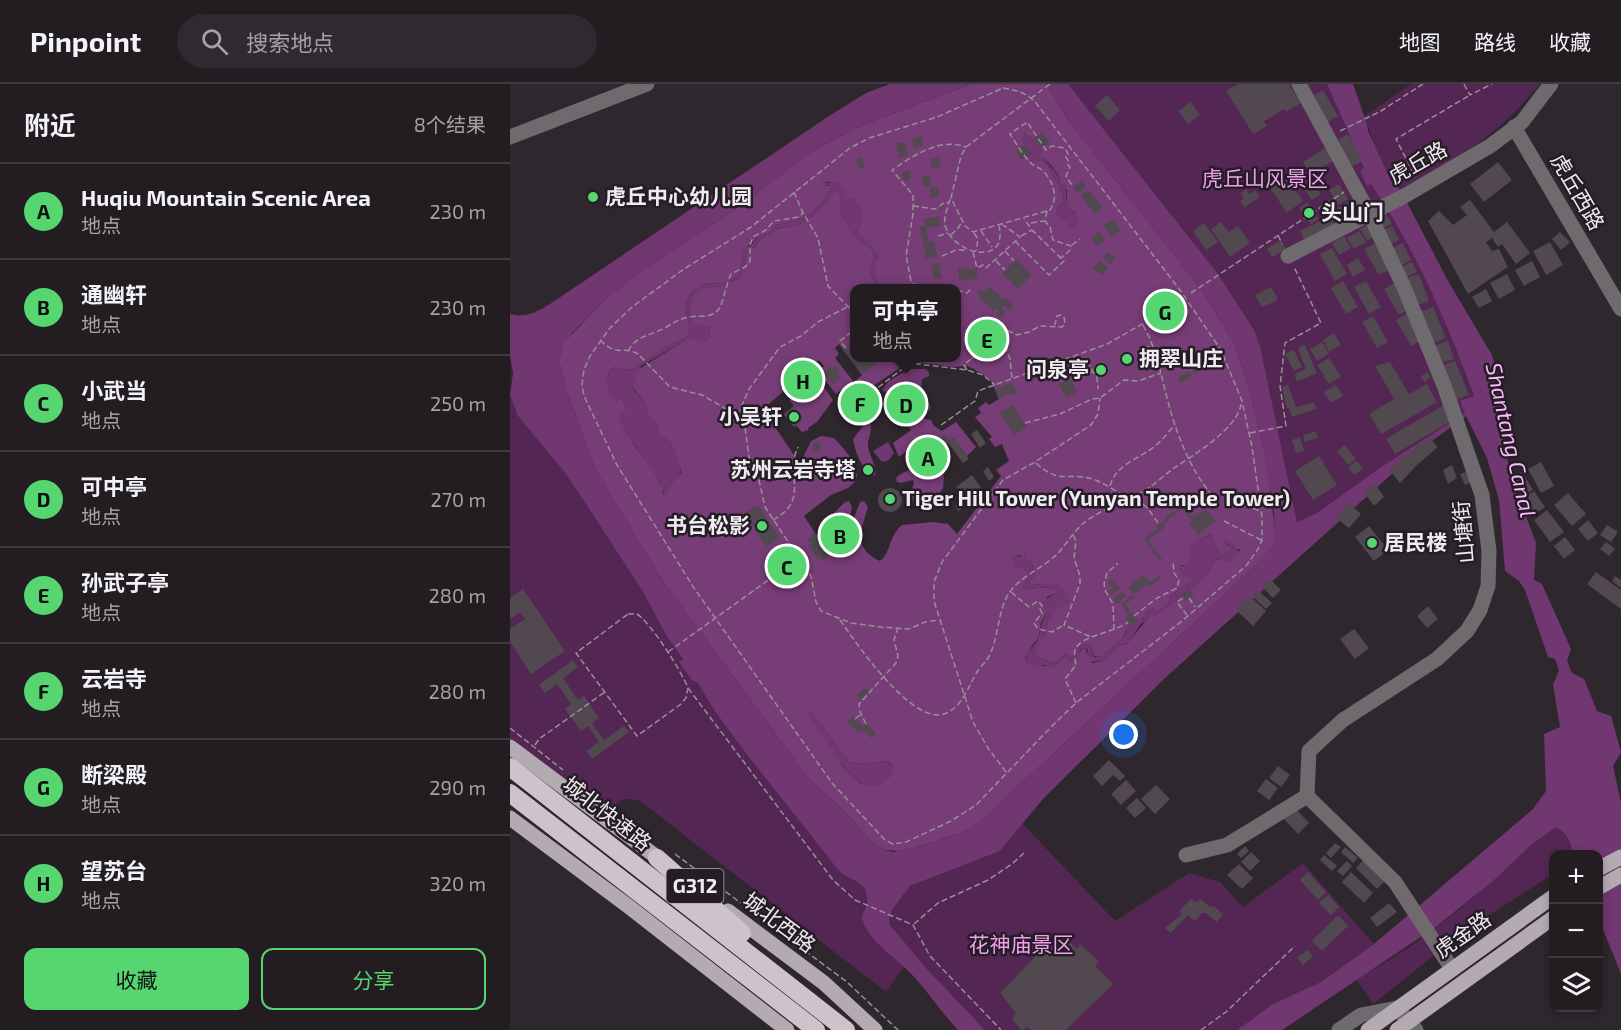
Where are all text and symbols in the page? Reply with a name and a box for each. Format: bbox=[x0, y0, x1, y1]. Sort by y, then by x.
search box bbox=[177, 14, 597, 68]
text: Pinpoint bbox=[30, 24, 141, 58]
icon: search bbox=[198, 25, 231, 58]
text: 搜索地点 bbox=[246, 29, 334, 55]
text: 地图 bbox=[1399, 29, 1441, 54]
text: 路线 bbox=[1474, 29, 1516, 54]
text: 收藏 bbox=[1549, 29, 1591, 54]
text: 附近 bbox=[24, 109, 76, 140]
text: 8个结果 bbox=[414, 112, 486, 136]
street label: 虎丘路 bbox=[1384, 135, 1451, 188]
street label: 虎丘西路 bbox=[1546, 149, 1610, 234]
park label: 虎丘山风景区 bbox=[1202, 165, 1328, 190]
place label: 虎丘中心幼儿园 bbox=[605, 183, 752, 208]
text: Huqiu Mountain Scenic Area bbox=[81, 184, 371, 210]
marker: 虎丘中心幼儿园 bbox=[586, 190, 600, 204]
text: A bbox=[37, 199, 50, 223]
text: 230 m bbox=[430, 199, 486, 223]
place label: 头山门 bbox=[1321, 199, 1384, 224]
marker: 头山门 bbox=[1302, 206, 1316, 220]
text: 地点 bbox=[81, 213, 121, 237]
text: 通幽轩 bbox=[81, 281, 147, 307]
popup bbox=[850, 284, 961, 362]
pin: G bbox=[1146, 288, 1184, 334]
text: B bbox=[37, 295, 50, 319]
text: 230 m bbox=[430, 295, 486, 319]
text: 可中亭 bbox=[872, 297, 939, 323]
text: 地点 bbox=[81, 312, 121, 336]
pin: E bbox=[968, 316, 1006, 362]
text: 地点 bbox=[872, 328, 912, 352]
place label: 拥翠山庄 bbox=[1139, 345, 1223, 370]
marker: 拥翠山庄 bbox=[1120, 352, 1134, 366]
place label: 问泉亭 bbox=[1026, 356, 1089, 381]
pin: H bbox=[784, 358, 822, 402]
water label: Shantang Canal bbox=[1482, 360, 1542, 520]
marker: 问泉亭 bbox=[1094, 363, 1108, 377]
text: 小武当 bbox=[81, 377, 147, 403]
pin: F bbox=[840, 380, 880, 426]
pin: D bbox=[886, 382, 926, 426]
text: C bbox=[38, 391, 49, 415]
text: 250 m bbox=[430, 391, 486, 415]
place label: 小吴轩 bbox=[719, 403, 782, 428]
text: 地点 bbox=[81, 408, 121, 432]
marker: 小吴轩 bbox=[787, 410, 801, 424]
pin: A bbox=[908, 434, 948, 479]
place label: 苏州云岩寺塔 bbox=[730, 456, 856, 481]
marker: 苏州云岩寺塔 bbox=[861, 463, 875, 477]
text: 可中亭 bbox=[81, 473, 147, 499]
place label: Tiger Hill Tower (Yunyan Temple Tower) bbox=[902, 485, 1290, 511]
text: D bbox=[37, 487, 50, 511]
text: 270 m bbox=[430, 487, 486, 511]
marker: Tiger Hill Tower (Yunyan Temple Tower) bbox=[883, 492, 897, 506]
street label: 山塘街 bbox=[1447, 500, 1478, 565]
text: 地点 bbox=[81, 504, 121, 528]
place label: 书台松影 bbox=[666, 512, 750, 537]
pin: B bbox=[820, 512, 860, 558]
marker: 书台松影 bbox=[755, 519, 769, 533]
place label: 居民楼 bbox=[1384, 529, 1447, 554]
marker: 居民楼 bbox=[1365, 536, 1379, 550]
pin: C bbox=[768, 544, 806, 588]
text: 孙武子亭 bbox=[81, 569, 169, 595]
text: E bbox=[38, 583, 49, 607]
text: 280 m bbox=[429, 583, 486, 607]
text: 地点 bbox=[81, 600, 121, 624]
text: 云岩寺 bbox=[81, 665, 147, 691]
text: F bbox=[38, 679, 49, 703]
text: 280 m bbox=[429, 679, 486, 703]
text: 地点 bbox=[81, 696, 121, 720]
your location bbox=[1109, 720, 1138, 749]
text: 断梁殿 bbox=[81, 761, 147, 787]
street label: 城北快速路 bbox=[559, 771, 657, 855]
text: G bbox=[37, 775, 50, 799]
text: 290 m bbox=[429, 775, 486, 799]
text: 地点 bbox=[81, 792, 121, 816]
map controls bbox=[1549, 850, 1603, 1012]
button: + bbox=[1549, 850, 1603, 904]
text: 望苏台 bbox=[81, 857, 147, 883]
road number: G312 bbox=[666, 869, 723, 903]
text: H bbox=[37, 871, 50, 895]
text: 320 m bbox=[430, 871, 486, 895]
street label: 城北西路 bbox=[739, 887, 821, 957]
text: 地点 bbox=[81, 888, 121, 912]
button: − bbox=[1549, 904, 1603, 958]
street label: 虎金路 bbox=[1429, 905, 1495, 962]
park label: 花神庙景区 bbox=[969, 931, 1074, 956]
button: 收藏 bbox=[24, 948, 249, 1010]
button: 分享 bbox=[261, 948, 486, 1010]
button: layers bbox=[1549, 958, 1603, 1012]

